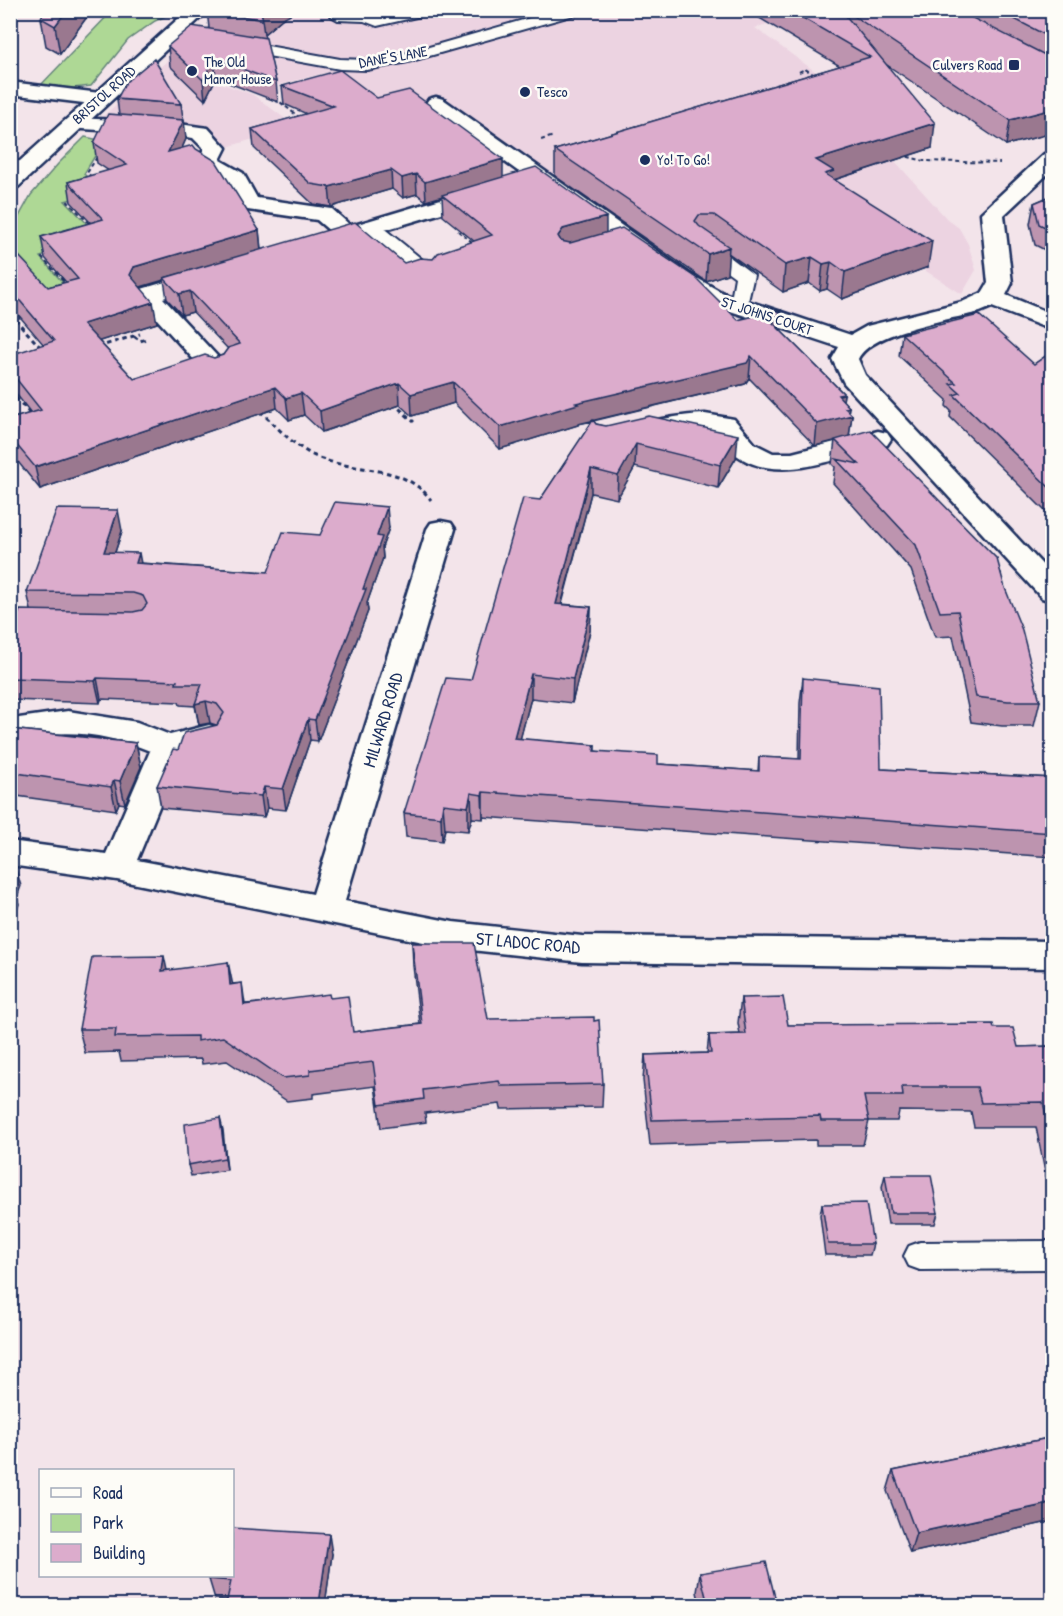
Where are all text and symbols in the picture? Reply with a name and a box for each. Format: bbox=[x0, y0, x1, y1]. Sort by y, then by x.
street label: DANE'S LANE bbox=[357, 40, 429, 73]
place label: The Old Manor House bbox=[204, 51, 272, 89]
place label: Culvers Road bbox=[932, 54, 1002, 75]
marker: Culvers Road bbox=[1007, 58, 1021, 72]
street label: BRISTOL ROAD bbox=[67, 60, 141, 129]
marker: The Old Manor House bbox=[185, 64, 199, 78]
place label: Tesco bbox=[537, 81, 568, 102]
marker: Tesco bbox=[518, 85, 532, 99]
place label: Yo! To Go! bbox=[657, 149, 710, 170]
marker: Yo! To Go! bbox=[638, 153, 652, 167]
street label: ST JOHNS COURT bbox=[719, 291, 817, 341]
street label: MILWARD ROAD bbox=[356, 669, 409, 770]
street label: ST LADOC ROAD bbox=[475, 926, 582, 960]
legend bbox=[39, 1469, 234, 1577]
text: Road bbox=[93, 1480, 123, 1505]
text: Park bbox=[93, 1510, 124, 1535]
text: Building bbox=[93, 1540, 145, 1565]

